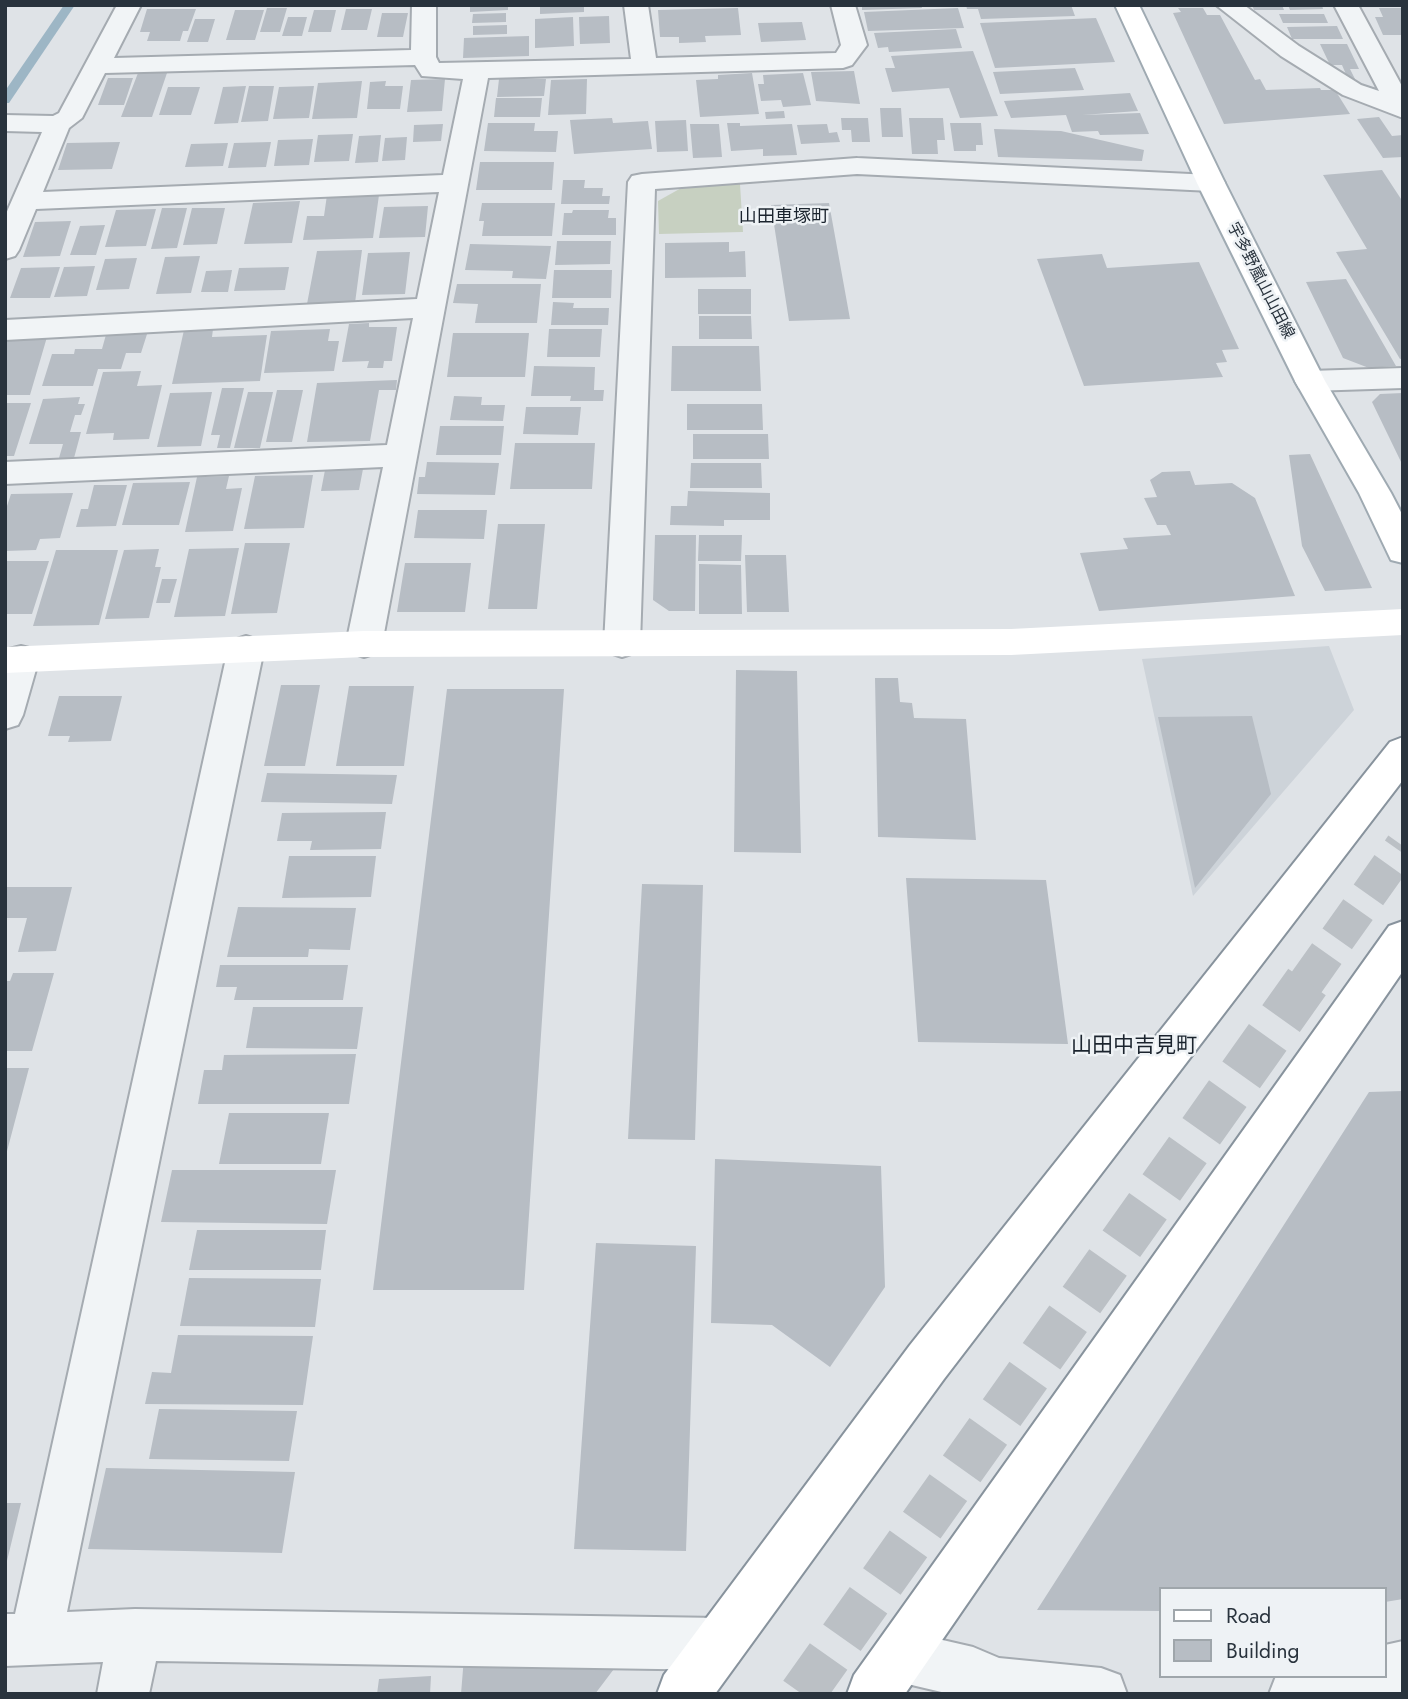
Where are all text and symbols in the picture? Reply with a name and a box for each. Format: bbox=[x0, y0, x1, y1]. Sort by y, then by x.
district label: 山田車塚町 bbox=[739, 207, 829, 229]
street label: 宇多野嵐山山田線 bbox=[1222, 220, 1298, 342]
district label: 山田中吉見町 bbox=[1071, 1034, 1197, 1060]
legend bbox=[1160, 1587, 1387, 1678]
text: Road bbox=[1226, 1601, 1271, 1631]
text: Building bbox=[1226, 1636, 1299, 1666]

